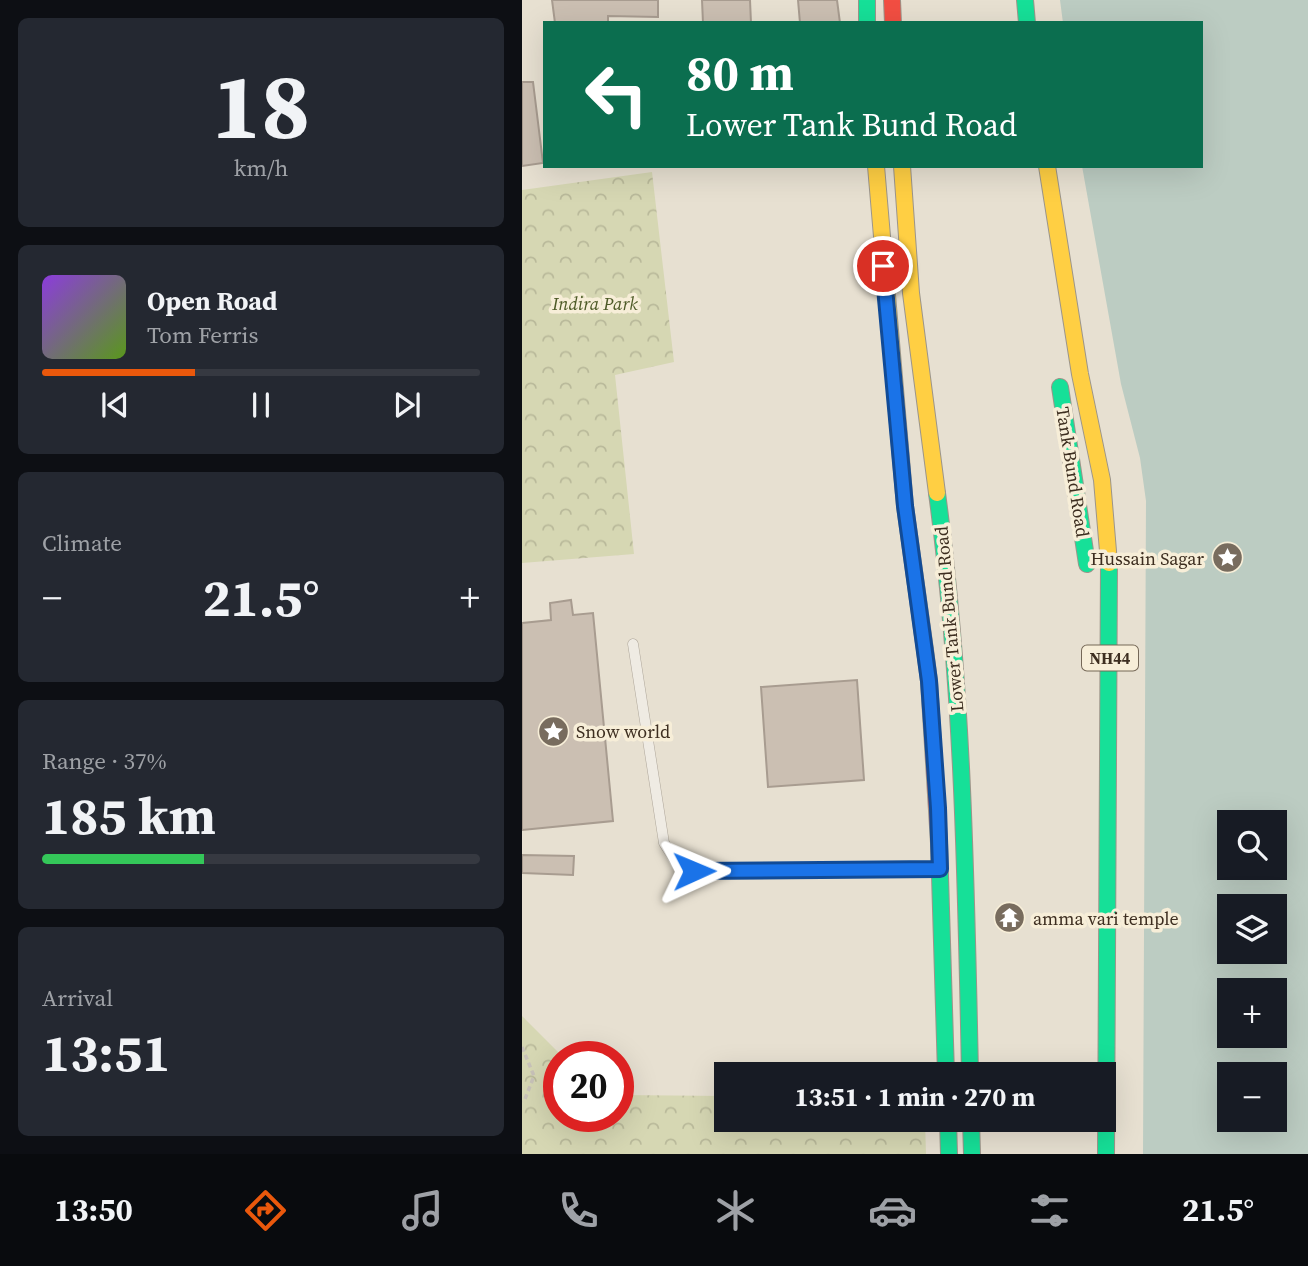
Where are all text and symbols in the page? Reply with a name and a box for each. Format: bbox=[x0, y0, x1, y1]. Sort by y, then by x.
text: 80 m bbox=[686, 39, 794, 106]
text: 18 bbox=[212, 44, 310, 168]
icon: left bbox=[571, 49, 662, 140]
text: Lower Tank Bund Road bbox=[686, 103, 1017, 147]
text: km/h bbox=[234, 152, 288, 184]
pin bbox=[853, 236, 913, 296]
icon: arrive bbox=[864, 247, 902, 285]
text: Open Road bbox=[147, 283, 278, 319]
park label: Indira Park bbox=[551, 291, 638, 316]
text: Tom Ferris bbox=[147, 319, 258, 351]
icon: previous bbox=[96, 386, 134, 424]
icon: pause bbox=[242, 386, 280, 424]
icon: next bbox=[388, 386, 426, 424]
street label: Tank Bund Road bbox=[1050, 405, 1096, 539]
street label: Lower Tank Bund Road bbox=[928, 525, 970, 713]
text: Climate bbox=[42, 527, 122, 559]
place icon: Hussain Sagar bbox=[1210, 541, 1244, 575]
place label: Hussain Sagar bbox=[1091, 546, 1204, 571]
text: 21.5° bbox=[202, 562, 320, 633]
text: − bbox=[42, 572, 62, 624]
text: + bbox=[460, 572, 480, 624]
road number: NH44 bbox=[1082, 646, 1138, 670]
place icon: Snow world bbox=[536, 714, 570, 748]
place label: Snow world bbox=[576, 719, 670, 744]
text: Range · 37% bbox=[42, 745, 167, 777]
text: 185 km bbox=[42, 780, 216, 851]
map controls bbox=[1217, 810, 1287, 1132]
button: search bbox=[1217, 810, 1287, 880]
position arrow bbox=[657, 834, 731, 908]
button: layers bbox=[1217, 894, 1287, 964]
temple icon: amma vari temple bbox=[993, 901, 1027, 935]
place label: amma vari temple bbox=[1033, 906, 1179, 931]
button: + bbox=[1217, 978, 1287, 1048]
text: Arrival bbox=[42, 982, 113, 1014]
text: 13:51 bbox=[42, 1017, 170, 1088]
speed limit sign: 20 bbox=[543, 1041, 634, 1132]
button: − bbox=[1217, 1062, 1287, 1132]
text: 13:51 · 1 min · 270 m bbox=[795, 1079, 1035, 1115]
icon: directions bbox=[241, 1186, 290, 1235]
icon: music bbox=[398, 1186, 447, 1235]
icon: phone bbox=[554, 1186, 603, 1235]
icon: climate bbox=[711, 1186, 760, 1235]
icon: car bbox=[868, 1186, 917, 1235]
icon: filters bbox=[1025, 1186, 1074, 1235]
text: 13:50 bbox=[54, 1188, 133, 1232]
text: 21.5° bbox=[1182, 1188, 1254, 1232]

